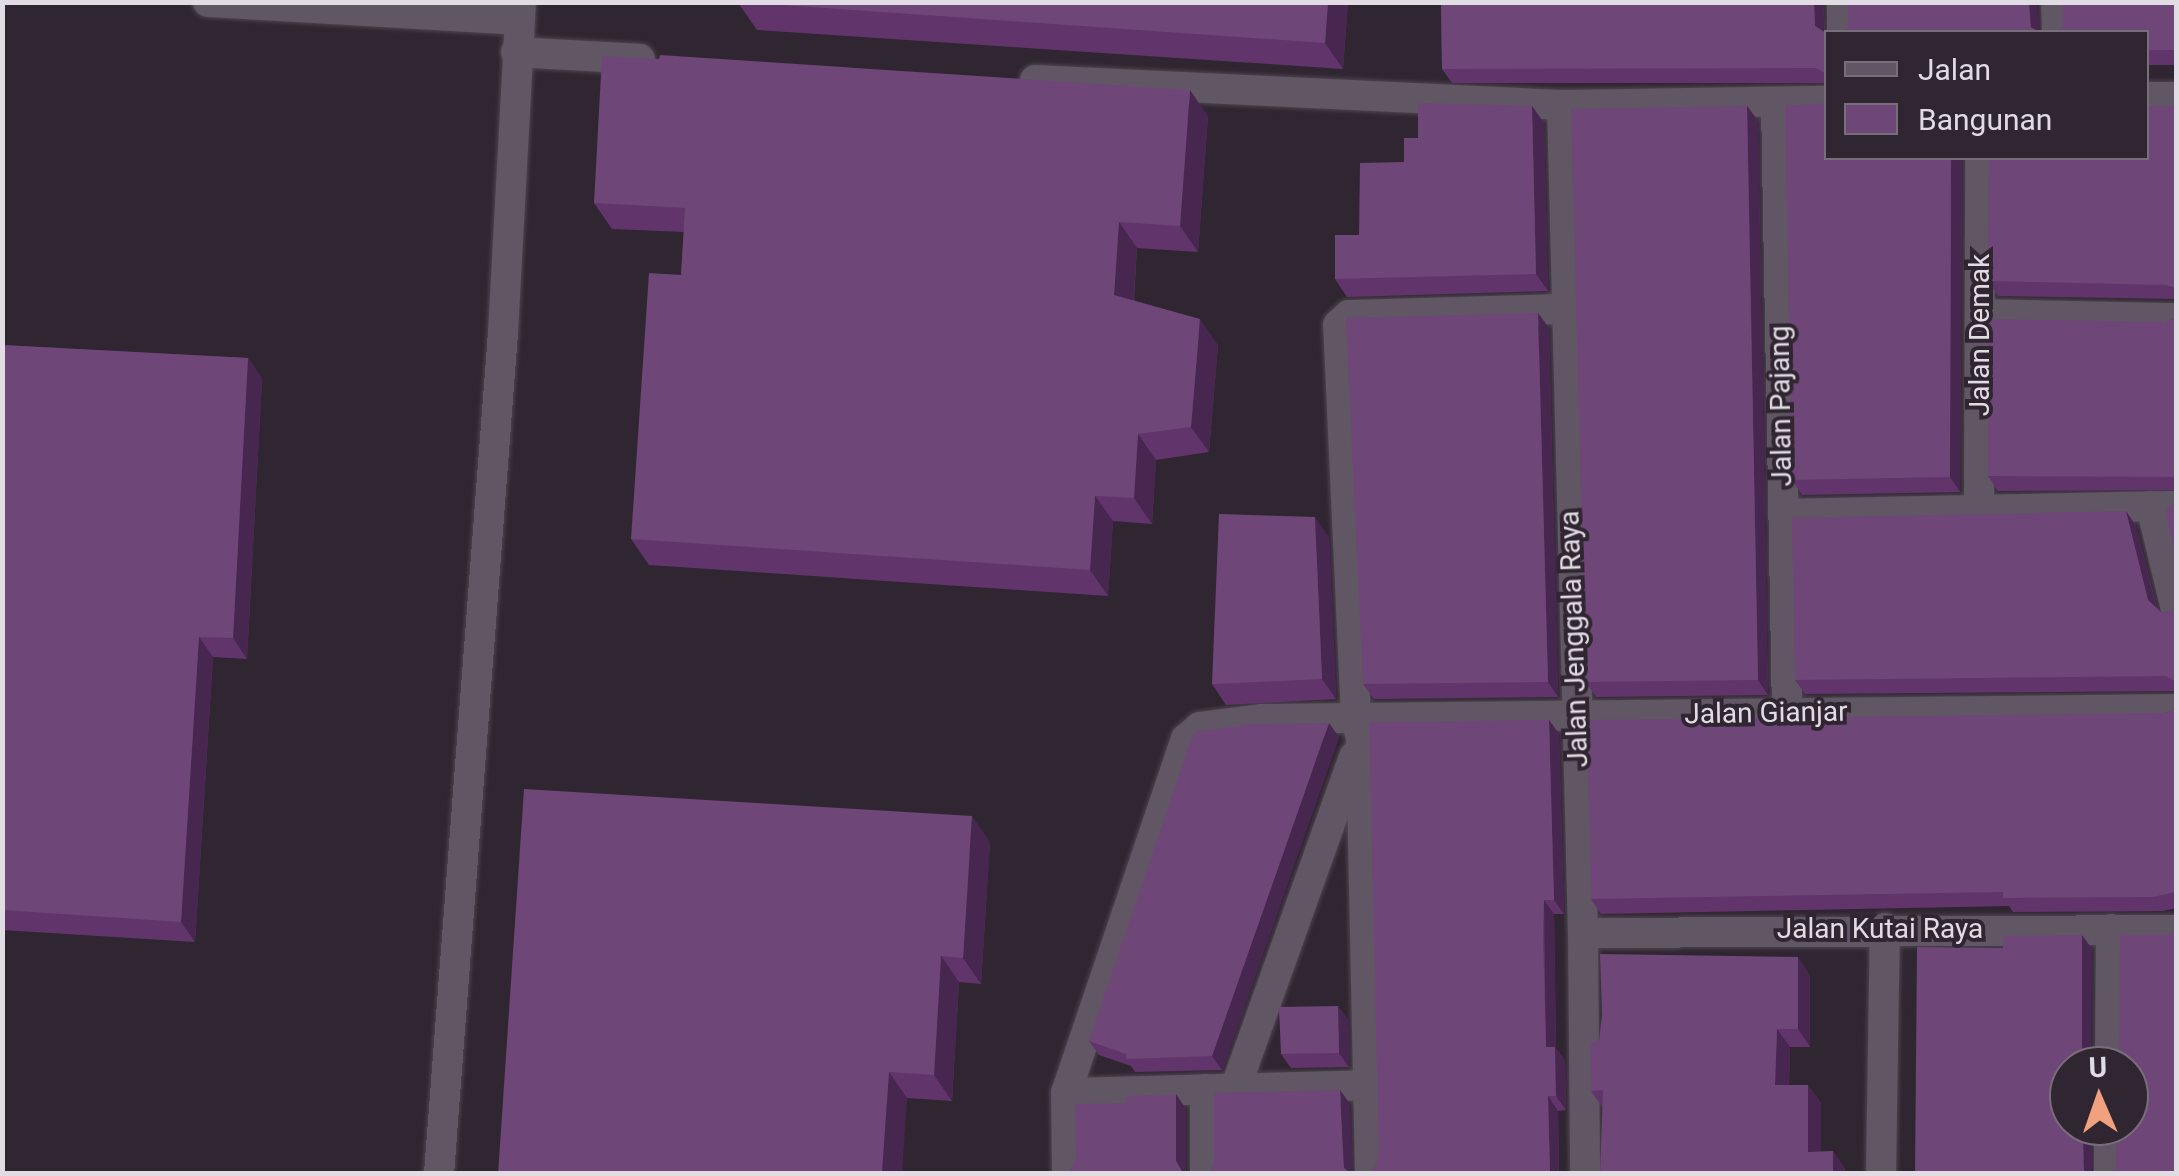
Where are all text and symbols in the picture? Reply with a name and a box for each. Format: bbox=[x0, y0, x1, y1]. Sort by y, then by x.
legend bbox=[1824, 30, 2149, 160]
text: Jalan bbox=[1918, 52, 1991, 87]
text: Bangunan bbox=[1918, 102, 2052, 137]
street label: Jalan Demak bbox=[1963, 254, 1997, 416]
street label: Jalan Pajang bbox=[1763, 325, 1799, 487]
street label: Jalan Jenggala Raya bbox=[1553, 510, 1595, 768]
street label: Jalan Gianjar bbox=[1684, 695, 1848, 731]
street label: Jalan Kutai Raya bbox=[1777, 912, 1983, 946]
north arrow bbox=[2049, 1046, 2149, 1146]
text: U bbox=[2088, 1051, 2108, 1084]

